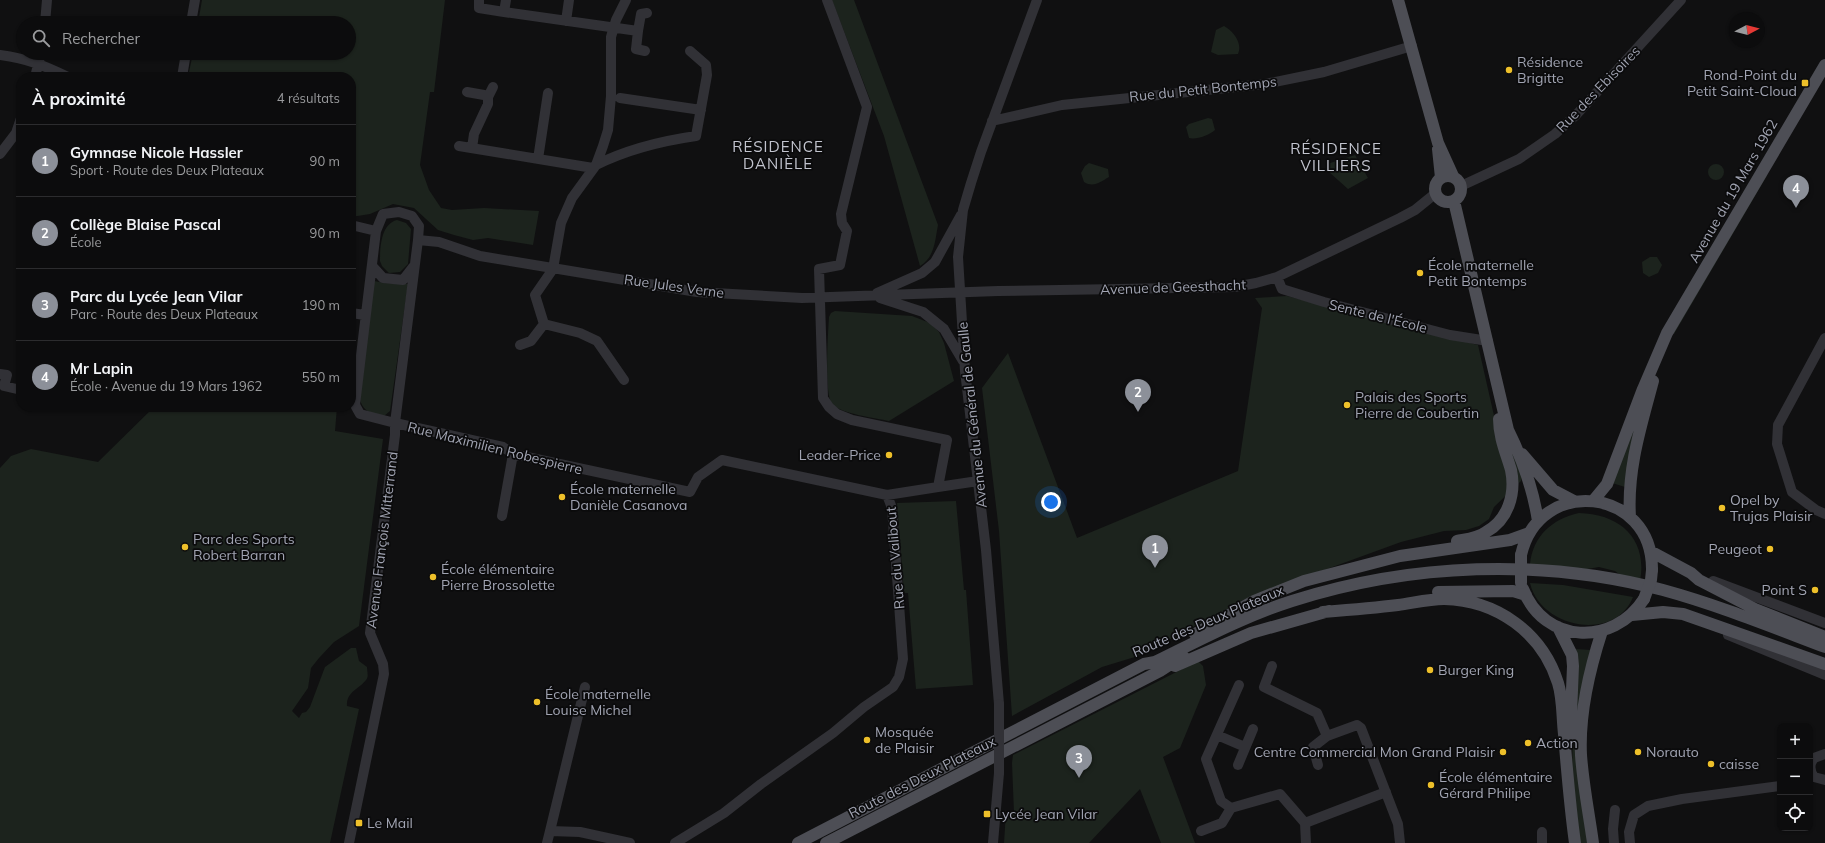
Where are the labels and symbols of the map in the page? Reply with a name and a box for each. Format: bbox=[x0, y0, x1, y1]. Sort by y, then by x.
north arrow bbox=[1729, 12, 1765, 48]
street label: Rue des Ebisoires bbox=[1552, 42, 1644, 136]
place label: Résidence Brigitte bbox=[1517, 53, 1583, 87]
marker: Résidence Brigitte bbox=[1504, 65, 1514, 75]
place label: Rond-Point du Petit Saint-Cloud bbox=[1687, 66, 1797, 100]
street label: Rue du Petit Bontemps bbox=[1128, 72, 1278, 106]
marker: Rond-Point du Petit Saint-Cloud bbox=[1800, 78, 1810, 88]
street label: Avenue du 19 Mars 1962 bbox=[1685, 116, 1781, 266]
district label: RÉSIDENCE DANIÈLE bbox=[732, 137, 824, 173]
district label: RÉSIDENCE VILLIERS bbox=[1290, 139, 1382, 175]
pin: 4 bbox=[1783, 175, 1809, 208]
place label: École maternelle Petit Bontemps bbox=[1428, 256, 1534, 290]
marker: École maternelle Petit Bontemps bbox=[1415, 268, 1425, 278]
street label: Rue Jules Verne bbox=[623, 270, 725, 302]
street label: Avenue de Geesthacht bbox=[1100, 275, 1246, 299]
street label: Sente de l'École bbox=[1327, 295, 1429, 337]
street label: Avenue du Général de Gaulle bbox=[953, 321, 991, 509]
pin: 2 bbox=[1125, 379, 1151, 412]
place label: Palais des Sports Pierre de Coubertin bbox=[1355, 388, 1479, 422]
marker: Palais des Sports Pierre de Coubertin bbox=[1342, 400, 1352, 410]
street label: Rue Maximilien Robespierre bbox=[406, 418, 584, 478]
place label: Leader-Price bbox=[799, 446, 881, 464]
marker: Leader-Price bbox=[884, 450, 894, 460]
street label: Avenue François Mitterrand bbox=[362, 451, 402, 629]
place label: École maternelle Danièle Casanova bbox=[570, 480, 688, 514]
place label: Opel by Trujas Plaisir bbox=[1730, 491, 1813, 525]
marker: École maternelle Danièle Casanova bbox=[557, 492, 567, 502]
your location bbox=[1041, 492, 1061, 512]
marker: Opel by Trujas Plaisir bbox=[1717, 503, 1727, 513]
street label: Rue du Valibout bbox=[882, 506, 908, 610]
place label: Parc des Sports Robert Barran bbox=[193, 530, 295, 564]
pin: 1 bbox=[1142, 535, 1168, 568]
place label: Peugeot bbox=[1709, 540, 1762, 558]
marker: Parc des Sports Robert Barran bbox=[180, 542, 190, 552]
marker: Peugeot bbox=[1765, 544, 1775, 554]
place label: École élémentaire Pierre Brossolette bbox=[441, 560, 555, 594]
marker: École élémentaire Pierre Brossolette bbox=[428, 572, 438, 582]
street label: Route des Deux Plateaux bbox=[1130, 581, 1287, 661]
place label: Point S bbox=[1761, 581, 1807, 599]
marker: Point S bbox=[1810, 585, 1820, 595]
place label: Burger King bbox=[1438, 661, 1514, 679]
marker: Burger King bbox=[1425, 665, 1435, 675]
place label: École maternelle Louise Michel bbox=[545, 685, 651, 719]
marker: École maternelle Louise Michel bbox=[532, 697, 542, 707]
place label: Mosquée de Plaisir bbox=[875, 723, 935, 757]
street label: Route des Deux Plateaux bbox=[845, 732, 999, 822]
place label: Action bbox=[1536, 734, 1578, 752]
marker: Mosquée de Plaisir bbox=[862, 735, 872, 745]
marker: Action bbox=[1523, 738, 1533, 748]
place label: Centre Commercial Mon Grand Plaisir bbox=[1254, 743, 1496, 761]
place label: Norauto bbox=[1646, 743, 1699, 761]
pin: 3 bbox=[1066, 745, 1092, 778]
marker: Centre Commercial Mon Grand Plaisir bbox=[1498, 747, 1508, 757]
marker: Norauto bbox=[1633, 747, 1643, 757]
place label: caisse bbox=[1719, 755, 1759, 773]
marker: caisse bbox=[1706, 759, 1716, 769]
place label: École élémentaire Gérard Philipe bbox=[1439, 768, 1552, 802]
marker: École élémentaire Gérard Philipe bbox=[1426, 780, 1436, 790]
place label: Lycée Jean Vilar bbox=[995, 805, 1098, 823]
marker: Lycée Jean Vilar bbox=[982, 809, 992, 819]
place label: Le Mail bbox=[367, 814, 413, 832]
marker: Le Mail bbox=[354, 818, 364, 828]

